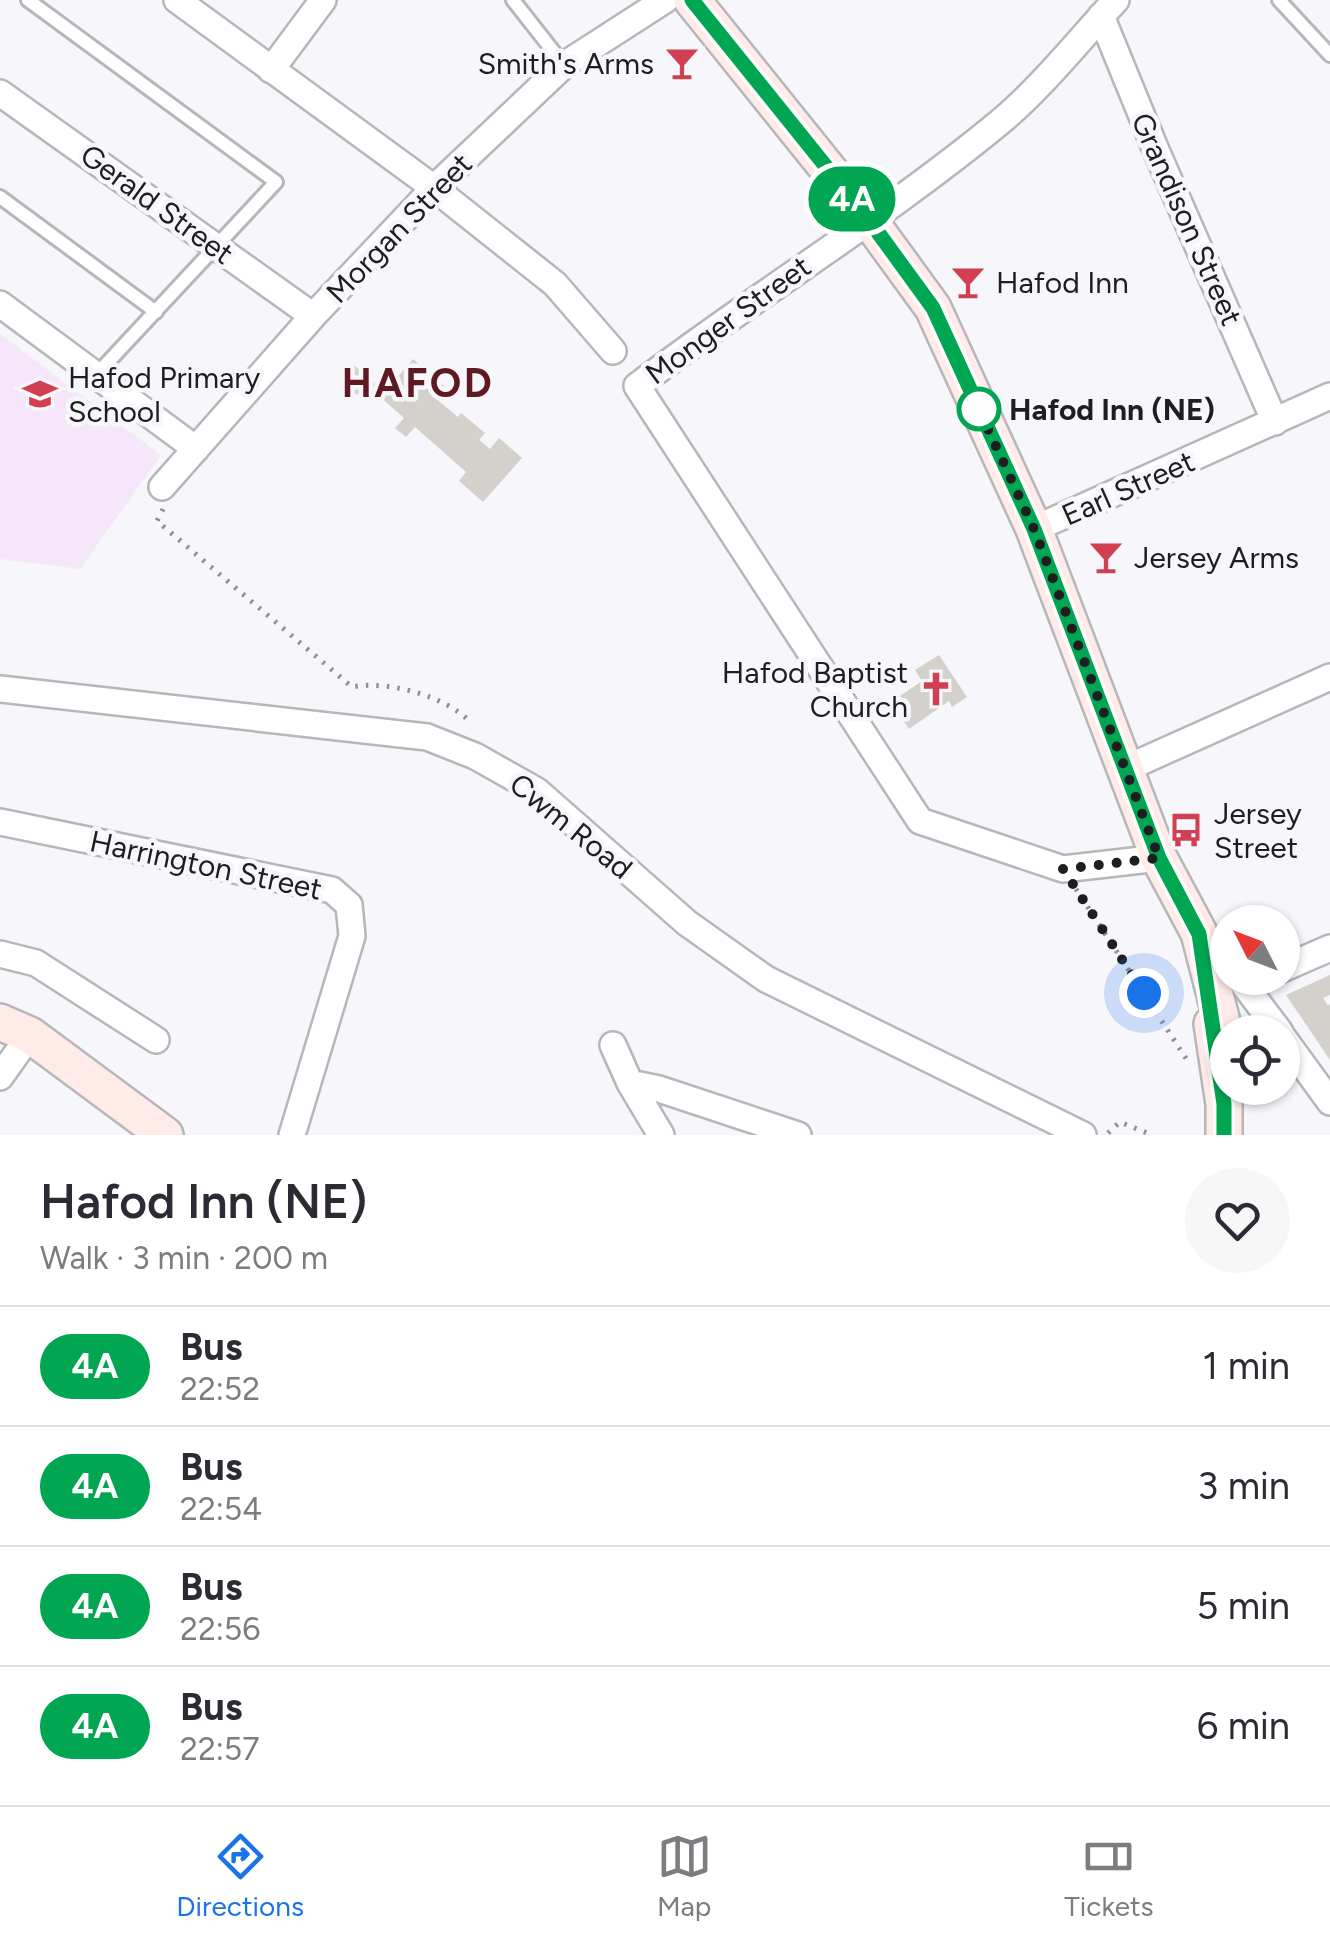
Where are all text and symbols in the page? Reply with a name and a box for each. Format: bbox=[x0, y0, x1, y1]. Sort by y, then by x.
bar icon: Smith's Arms bbox=[663, 44, 701, 82]
place label: Smith's Arms bbox=[478, 45, 654, 82]
street label: Grandison Street bbox=[1124, 107, 1250, 331]
street label: Gerald Street bbox=[73, 136, 241, 272]
street label: Morgan Street bbox=[318, 145, 480, 311]
line badge: 4A bbox=[807, 166, 897, 232]
text: 4A bbox=[828, 178, 876, 220]
street label: Monger Street bbox=[638, 248, 818, 392]
bar icon: Hafod Inn bbox=[949, 263, 987, 301]
place label: Hafod Inn bbox=[996, 264, 1129, 301]
place label: Hafod Primary School bbox=[68, 359, 261, 430]
district label: HAFOD bbox=[342, 359, 494, 407]
school or university icon: Hafod Primary School bbox=[21, 375, 59, 413]
marker: Hafod Inn (NE) bbox=[958, 388, 1000, 430]
place label: Hafod Inn (NE) bbox=[1009, 391, 1215, 428]
street label: Earl Street bbox=[1056, 442, 1200, 534]
bar icon: Jersey Arms bbox=[1087, 538, 1125, 576]
place label: Jersey Arms bbox=[1134, 539, 1299, 576]
place label: Hafod Baptist Church bbox=[722, 654, 908, 725]
church icon: Hafod Baptist Church bbox=[917, 670, 955, 708]
street label: Cwm Road bbox=[502, 765, 640, 887]
place label: Jersey Street bbox=[1214, 795, 1302, 866]
bus stop icon: Jersey Street bbox=[1167, 811, 1205, 849]
street label: Harrington Street bbox=[87, 822, 325, 908]
north arrow bbox=[1210, 905, 1300, 995]
map controls bbox=[1210, 905, 1300, 1105]
your location bbox=[1119, 968, 1169, 1018]
button: locate bbox=[1210, 1015, 1300, 1105]
button: heart bbox=[1185, 1168, 1290, 1273]
text: Hafod Inn (NE) bbox=[40, 1172, 367, 1230]
text: Walk · 3 min · 200 m bbox=[40, 1239, 328, 1277]
text: Bus bbox=[180, 1324, 243, 1370]
text: 1 min bbox=[1203, 1343, 1290, 1389]
text: 4A bbox=[71, 1345, 119, 1387]
text: 22:52 bbox=[180, 1370, 260, 1408]
text: Bus bbox=[180, 1444, 243, 1490]
text: 3 min bbox=[1198, 1463, 1290, 1509]
text: 4A bbox=[71, 1465, 119, 1507]
text: 22:54 bbox=[180, 1490, 262, 1528]
text: Bus bbox=[180, 1564, 243, 1610]
text: 5 min bbox=[1196, 1583, 1290, 1629]
text: 4A bbox=[71, 1585, 119, 1627]
text: 22:56 bbox=[180, 1610, 260, 1648]
text: Bus bbox=[180, 1684, 243, 1730]
text: 6 min bbox=[1197, 1703, 1290, 1749]
text: 4A bbox=[71, 1705, 119, 1747]
text: 22:57 bbox=[180, 1730, 259, 1768]
tab: Directions bbox=[176, 1829, 304, 1923]
tab: Map bbox=[657, 1829, 712, 1923]
tab: Tickets bbox=[1064, 1829, 1154, 1923]

